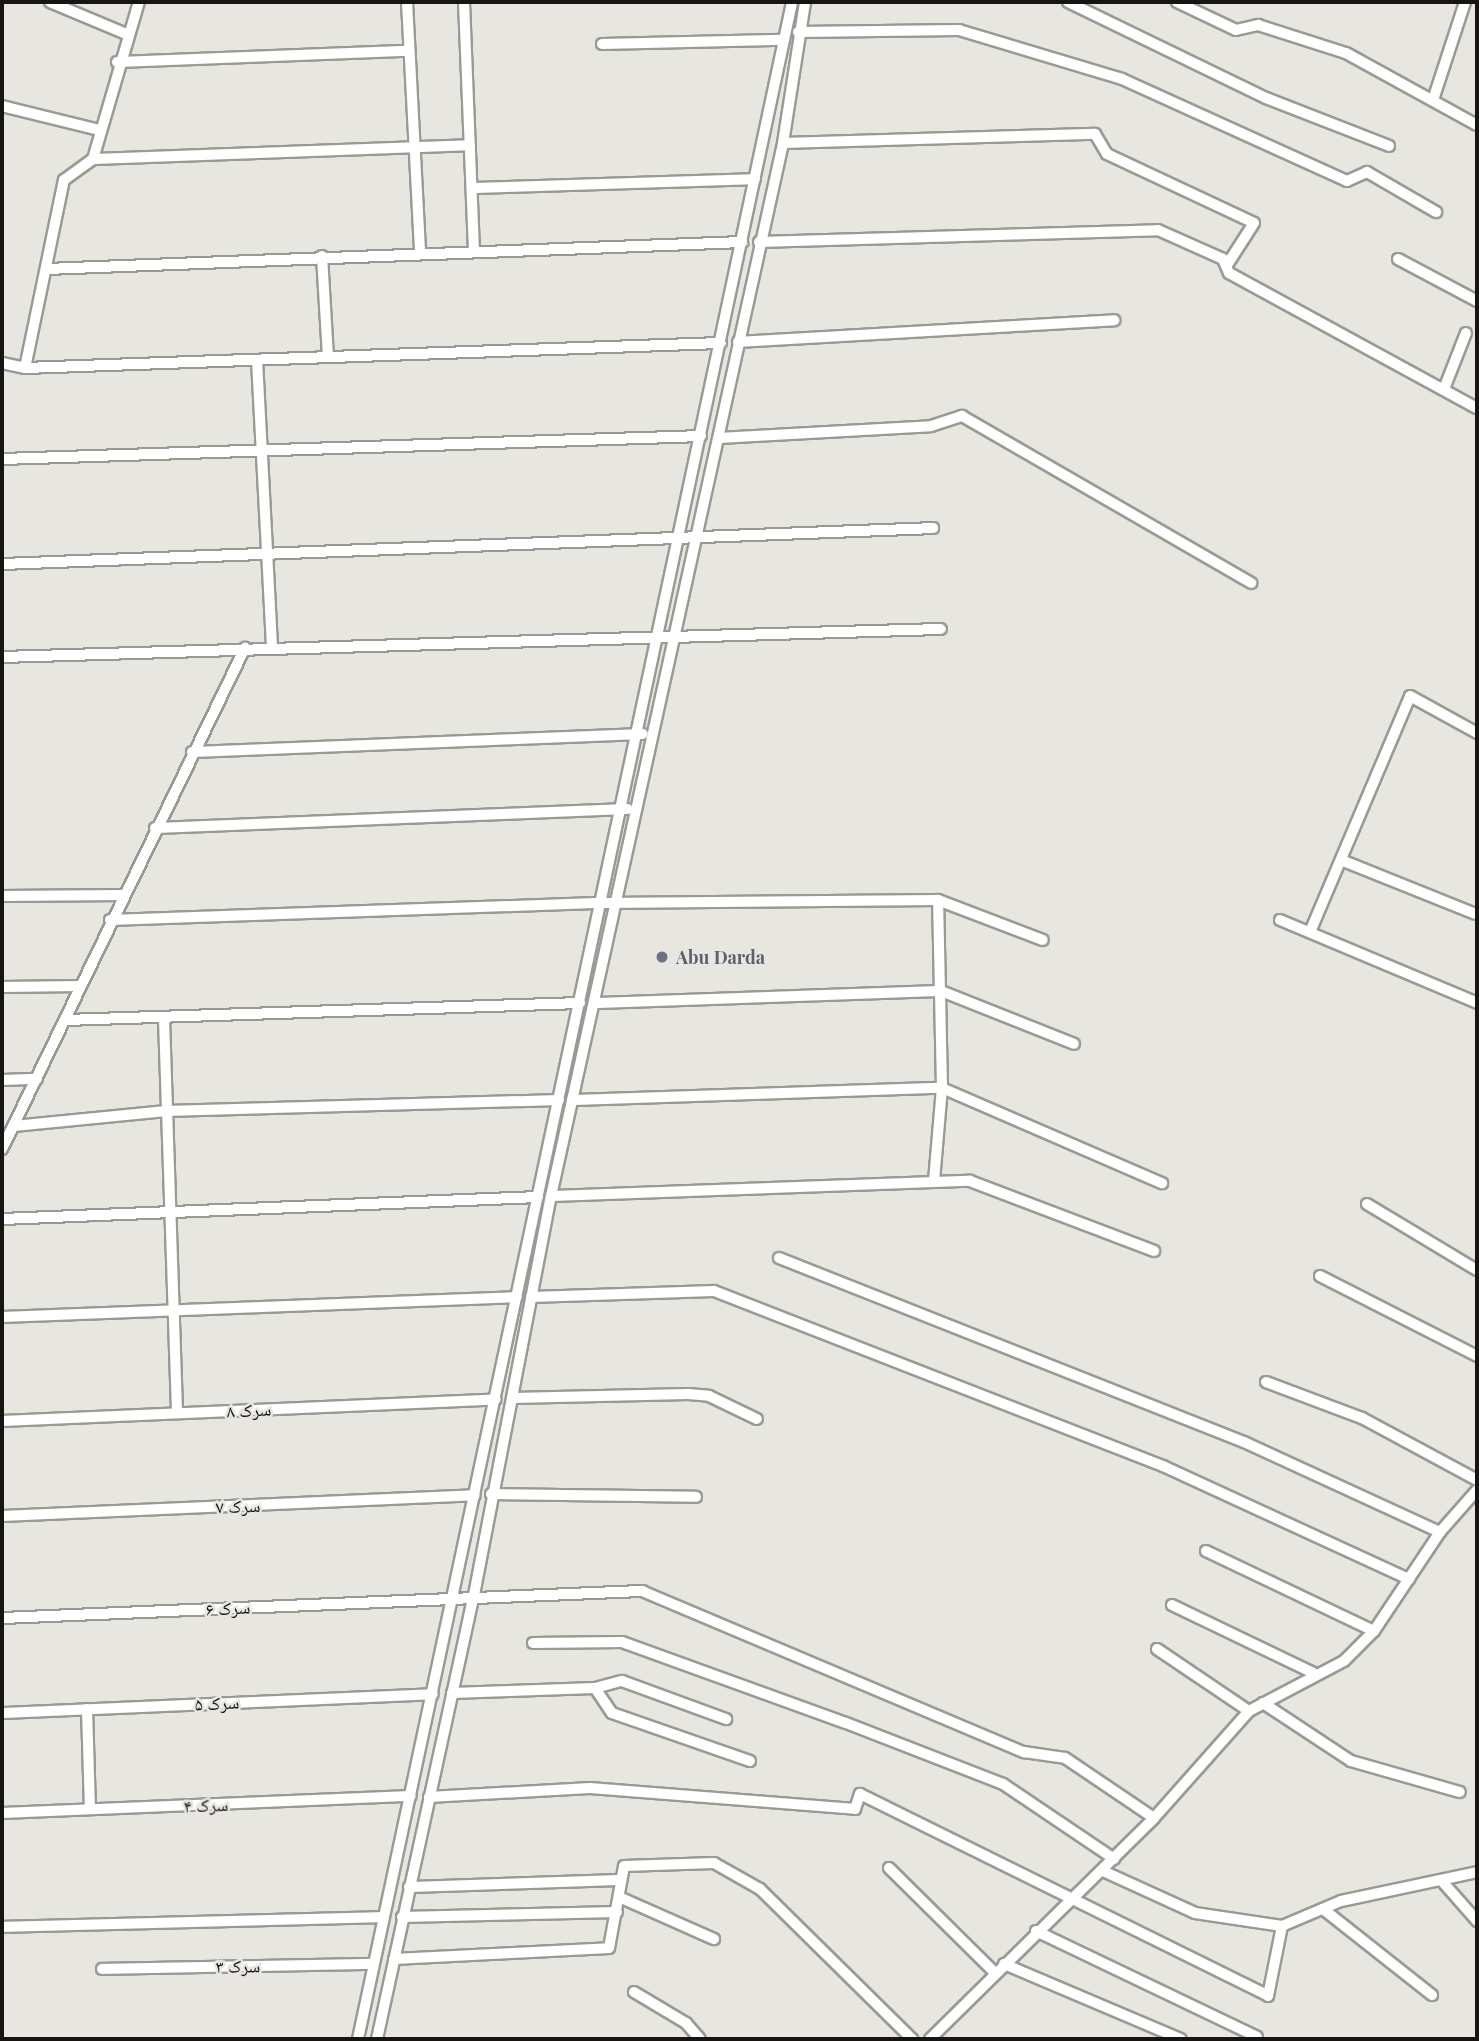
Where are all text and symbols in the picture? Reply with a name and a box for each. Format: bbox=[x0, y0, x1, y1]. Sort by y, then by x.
place label: Abu Darda bbox=[676, 946, 765, 968]
marker: Abu Darda bbox=[654, 949, 670, 965]
street label: سرک ۸ bbox=[226, 1398, 272, 1422]
street label: سرک ۷ bbox=[215, 1494, 261, 1518]
street label: سرک ۶ bbox=[205, 1596, 251, 1620]
street label: سرک ۵ bbox=[194, 1691, 240, 1715]
street label: سرک ۴ bbox=[183, 1793, 229, 1817]
street label: سرک ۳ bbox=[215, 1955, 261, 1977]

